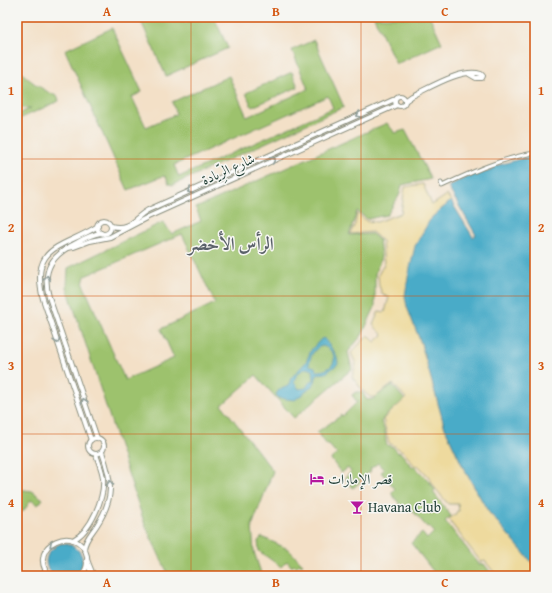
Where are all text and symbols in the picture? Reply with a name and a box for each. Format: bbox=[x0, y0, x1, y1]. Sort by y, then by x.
text: A bbox=[103, 2, 112, 21]
text: B bbox=[272, 2, 280, 21]
text: C bbox=[441, 2, 449, 21]
text: 1 bbox=[8, 81, 14, 100]
text: 1 bbox=[538, 81, 544, 100]
one-way arrow bbox=[356, 110, 364, 118]
street label: شارع الرِّيادة bbox=[198, 148, 259, 191]
one-way arrow bbox=[269, 157, 276, 165]
one-way arrow bbox=[186, 186, 194, 194]
text: 2 bbox=[8, 218, 15, 237]
text: 2 bbox=[538, 218, 545, 237]
district label: الرأس الأخضر bbox=[186, 230, 274, 257]
one-way arrow bbox=[42, 275, 51, 281]
one-way arrow bbox=[53, 337, 61, 344]
text: 3 bbox=[8, 356, 14, 375]
text: 3 bbox=[538, 356, 544, 375]
one-way arrow bbox=[81, 398, 89, 405]
place label: قصر الإمارات bbox=[328, 469, 392, 490]
hotel icon: قصر الإمارات bbox=[309, 471, 325, 487]
one-way arrow bbox=[106, 480, 114, 486]
text: 4 bbox=[8, 493, 15, 512]
text: 4 bbox=[538, 493, 545, 512]
place label: Havana Club bbox=[368, 497, 441, 517]
bar icon: Havana Club bbox=[349, 499, 365, 515]
one-way arrow bbox=[49, 540, 56, 547]
text: A bbox=[103, 573, 112, 592]
text: B bbox=[272, 573, 280, 592]
text: C bbox=[441, 573, 449, 592]

